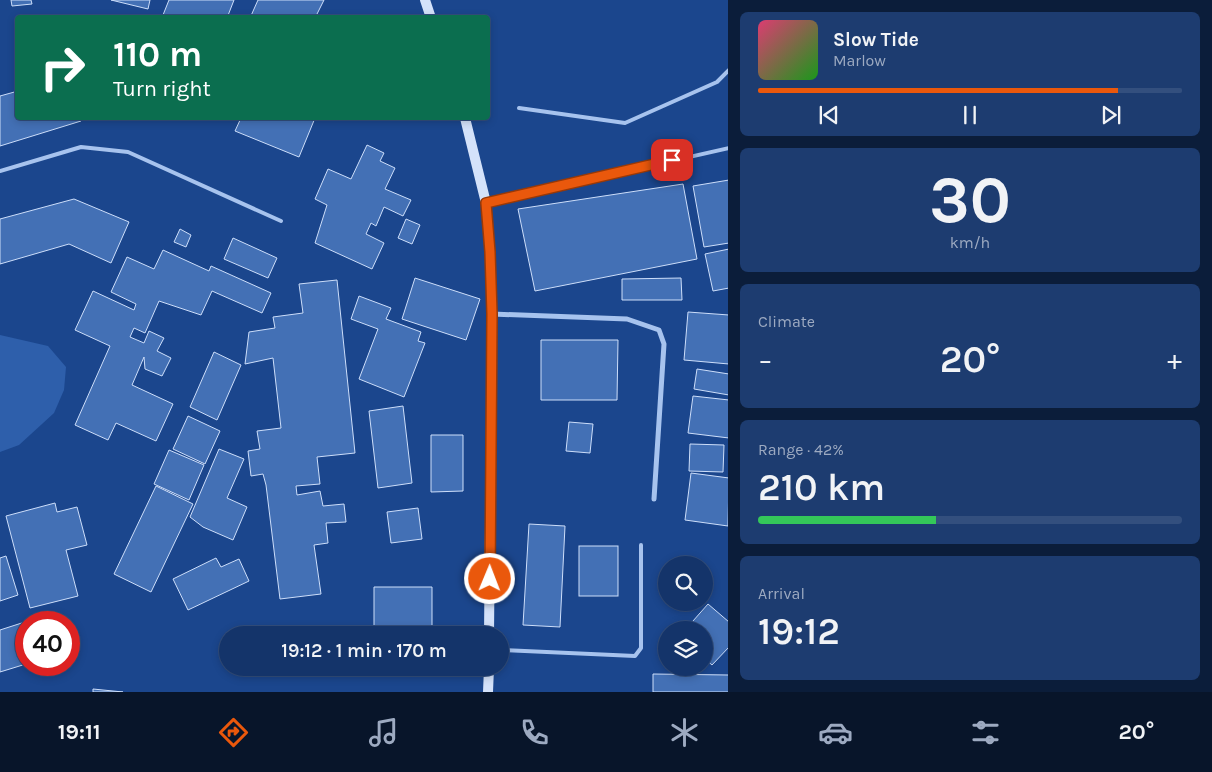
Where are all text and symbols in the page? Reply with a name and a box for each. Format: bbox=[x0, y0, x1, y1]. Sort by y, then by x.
text: Slow Tide bbox=[833, 29, 919, 51]
text: 110 m bbox=[113, 34, 202, 75]
icon: right bbox=[30, 35, 95, 100]
text: Marlow bbox=[833, 51, 886, 70]
text: Turn right bbox=[113, 76, 211, 102]
icon: previous bbox=[815, 101, 843, 129]
icon: pause bbox=[956, 101, 984, 129]
icon: next bbox=[1097, 101, 1125, 129]
pin bbox=[651, 139, 693, 181]
icon: arrive bbox=[658, 146, 686, 174]
text: 30 bbox=[929, 162, 1011, 238]
text: km/h bbox=[950, 233, 990, 252]
text: Climate bbox=[758, 312, 815, 331]
text: 20° bbox=[940, 337, 1000, 382]
text: − bbox=[758, 343, 773, 376]
text: + bbox=[1167, 343, 1182, 376]
text: Range · 42% bbox=[758, 440, 844, 459]
text: 210 km bbox=[758, 465, 885, 510]
position arrow bbox=[463, 552, 515, 604]
map controls bbox=[658, 556, 713, 676]
button: search bbox=[658, 556, 713, 611]
text: Arrival bbox=[758, 584, 805, 603]
text: 19:12 bbox=[758, 609, 840, 654]
speed limit sign: 40 bbox=[15, 611, 80, 676]
button: layers bbox=[658, 621, 713, 676]
text: 19:12 · 1 min · 170 m bbox=[281, 640, 447, 662]
icon: directions bbox=[216, 715, 251, 750]
icon: music bbox=[366, 715, 401, 750]
icon: phone bbox=[517, 715, 552, 750]
icon: climate bbox=[667, 715, 702, 750]
icon: car bbox=[818, 715, 853, 750]
icon: filters bbox=[968, 715, 1003, 750]
text: 19:11 bbox=[58, 719, 101, 745]
text: 20° bbox=[1118, 719, 1154, 745]

